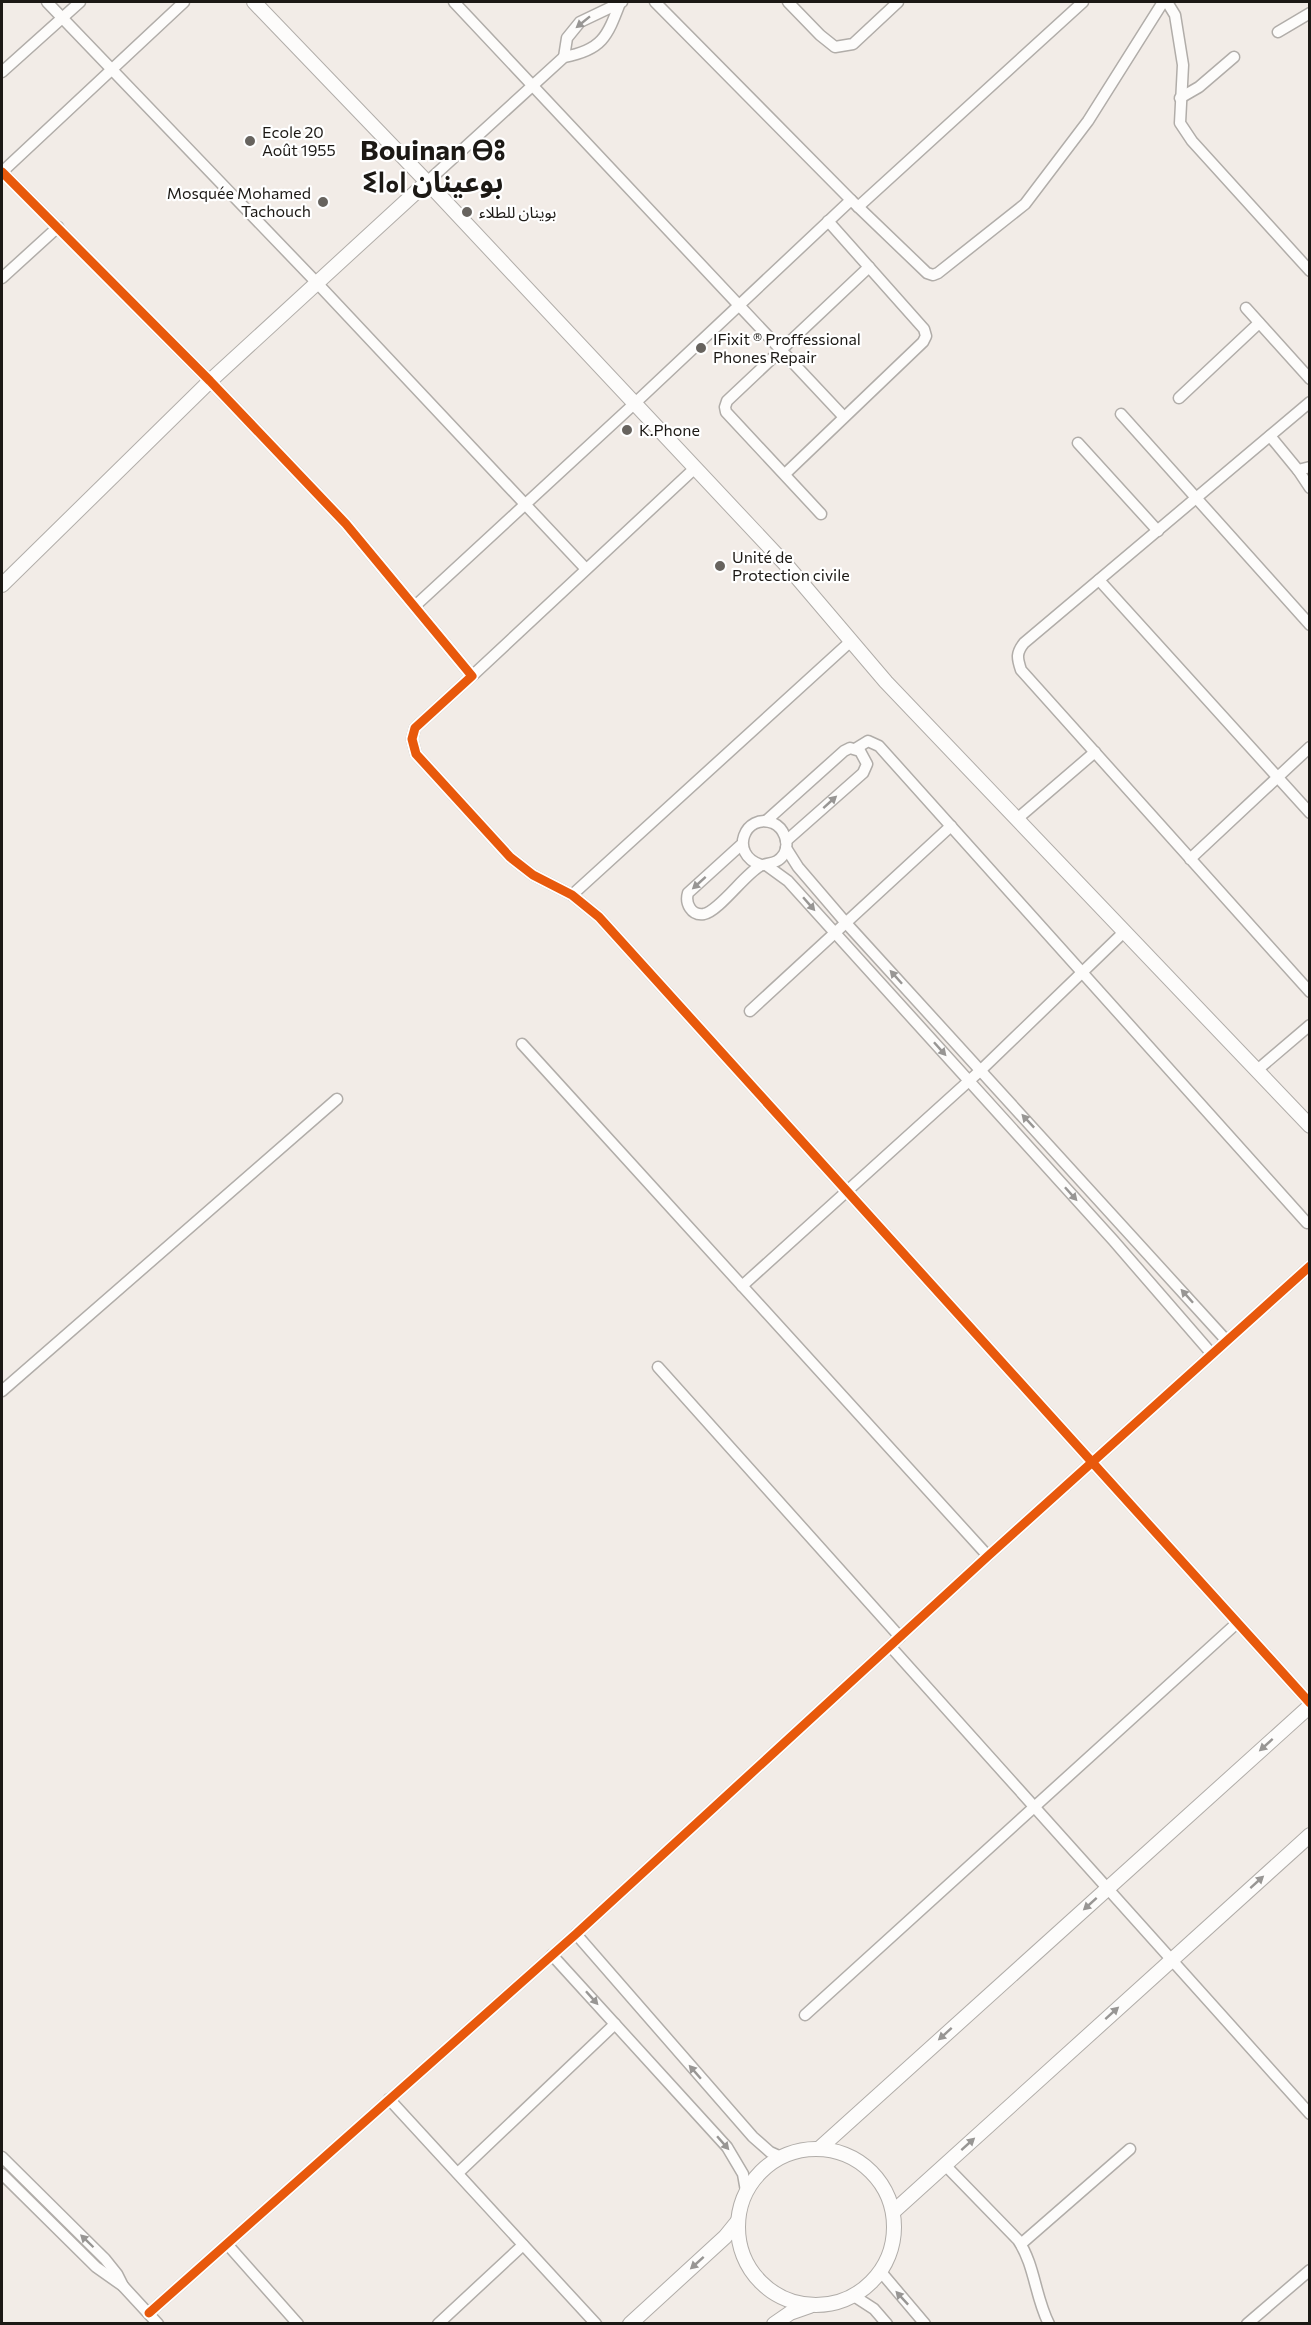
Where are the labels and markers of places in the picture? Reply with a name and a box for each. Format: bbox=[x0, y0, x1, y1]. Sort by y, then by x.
place label: Ecole 20 Août 1955 bbox=[262, 122, 336, 159]
marker: Ecole 20 Août 1955 bbox=[243, 134, 257, 148]
place label: Mosquée Mohamed Tachouch bbox=[167, 183, 311, 220]
marker: Mosquée Mohamed Tachouch bbox=[316, 195, 330, 209]
place label: بوينان للطلاء bbox=[479, 202, 556, 222]
marker: بوينان للطلاء bbox=[460, 205, 474, 219]
place label: IFixit ® Proffessional Phones Repair bbox=[713, 329, 861, 366]
marker: IFixit ® Proffessional Phones Repair bbox=[694, 341, 708, 355]
place label: K.Phone bbox=[639, 420, 700, 439]
marker: K.Phone bbox=[620, 423, 634, 437]
place label: Unité de Protection civile bbox=[732, 547, 850, 584]
marker: Unité de Protection civile bbox=[713, 559, 727, 573]

